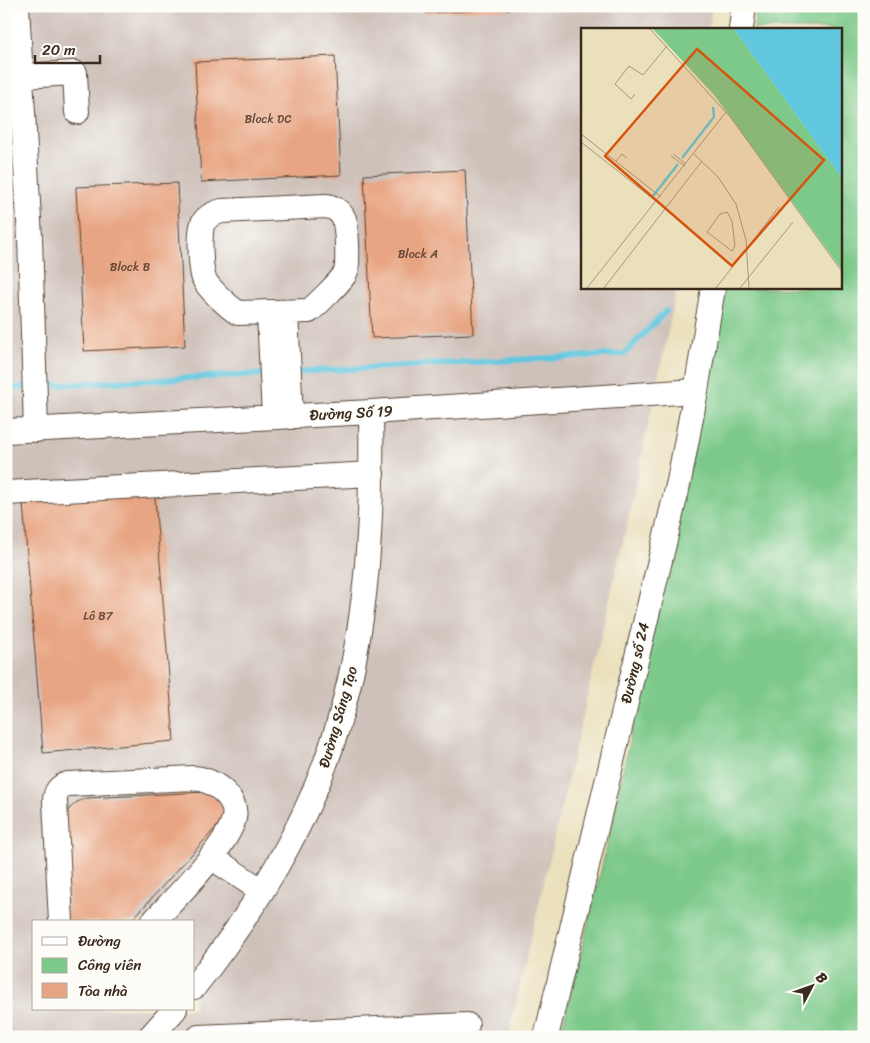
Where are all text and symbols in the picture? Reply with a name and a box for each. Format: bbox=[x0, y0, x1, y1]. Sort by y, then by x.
inset map bbox=[581, 28, 842, 289]
scale bar bbox=[35, 32, 100, 64]
text: 20 m bbox=[42, 37, 76, 63]
house number: Block DC bbox=[245, 108, 291, 130]
house number: Block A bbox=[398, 243, 438, 265]
house number: Block B bbox=[110, 256, 150, 278]
street label: Đường Số 19 bbox=[309, 398, 393, 428]
house number: Lô B7 bbox=[83, 605, 114, 627]
street label: Đường số 24 bbox=[613, 620, 657, 706]
street label: Đường Sáng Tạo bbox=[311, 663, 365, 771]
legend bbox=[32, 920, 195, 1010]
text: Đường bbox=[78, 928, 121, 954]
text: Công viên bbox=[78, 952, 141, 978]
north arrow bbox=[788, 960, 838, 1010]
text: B bbox=[809, 966, 834, 989]
text: Tòa nhà bbox=[78, 978, 128, 1004]

